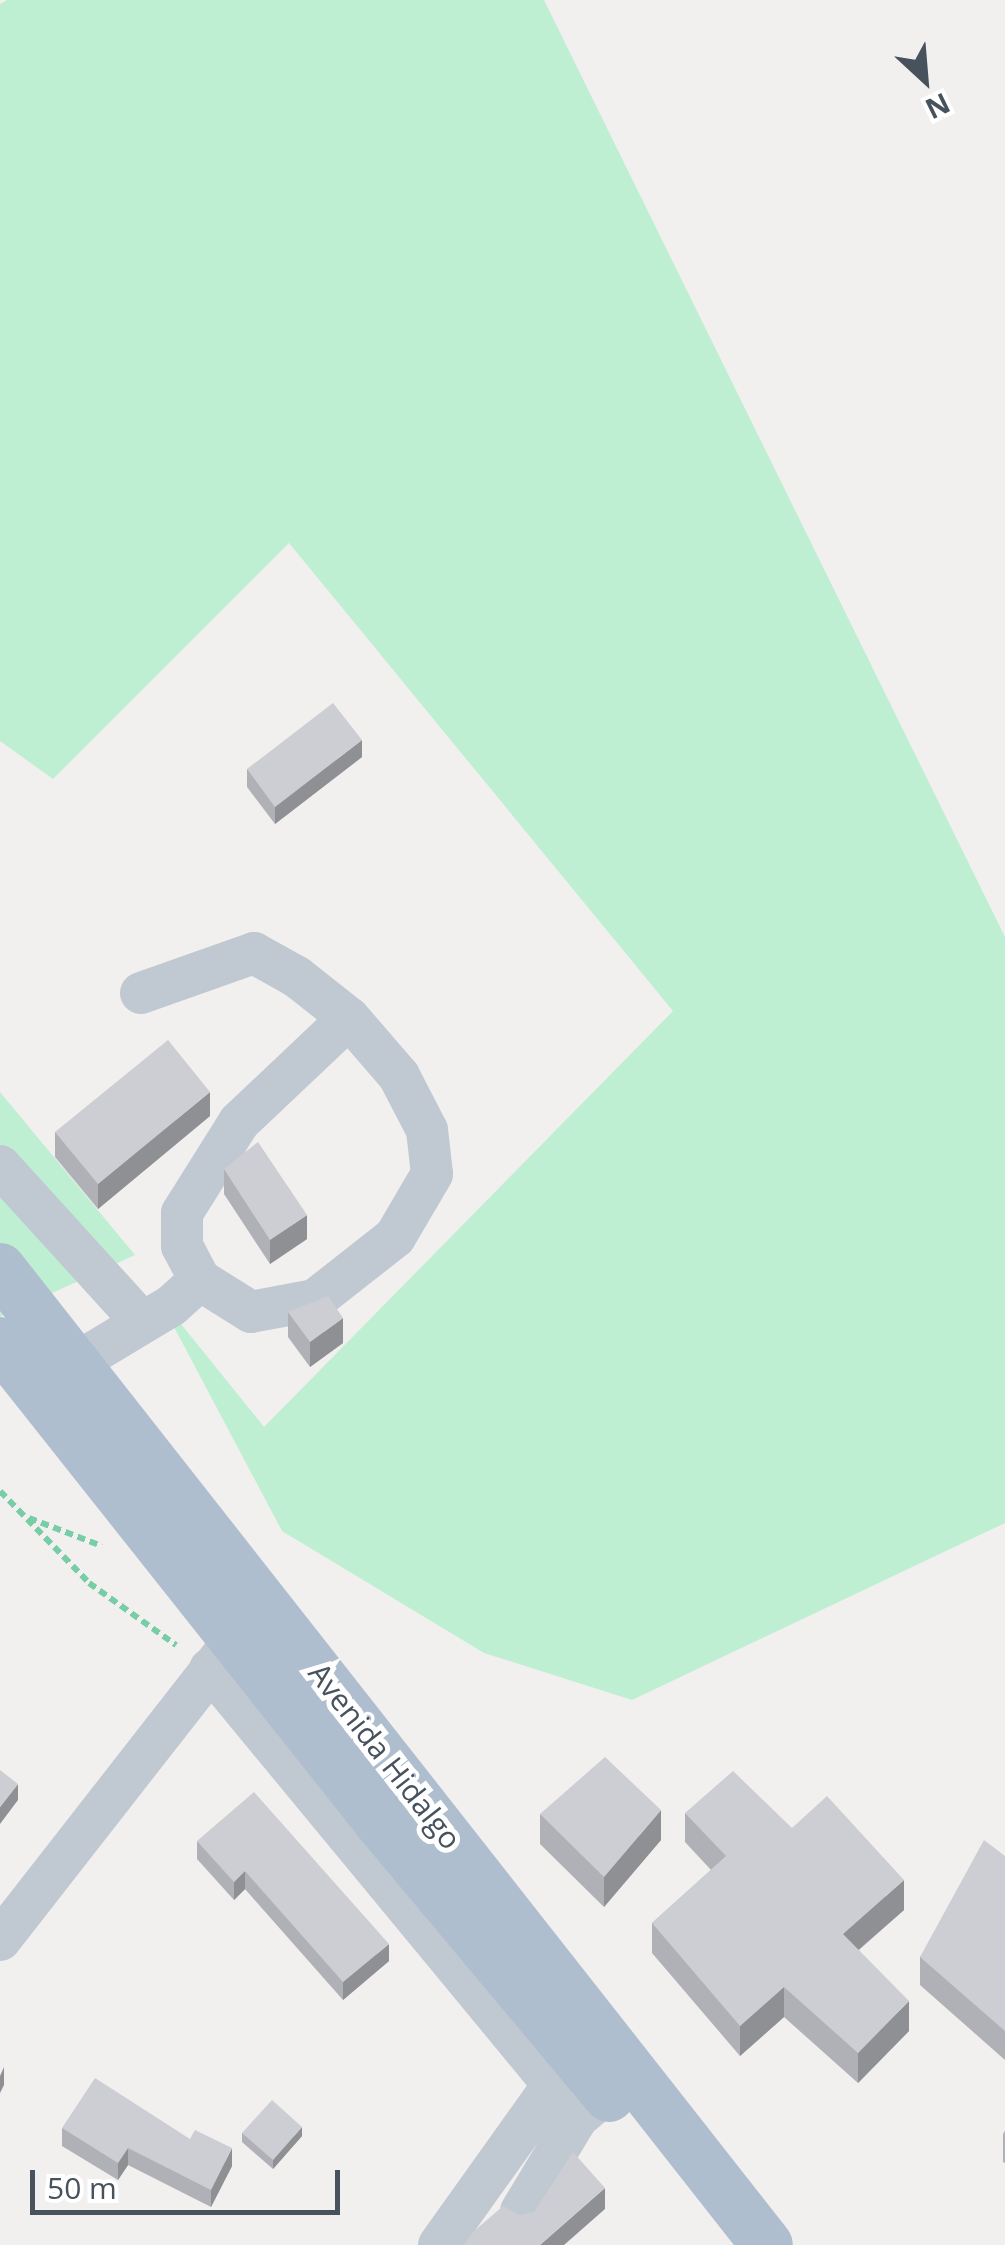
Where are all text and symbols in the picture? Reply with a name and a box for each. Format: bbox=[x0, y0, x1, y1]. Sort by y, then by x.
north arrow bbox=[875, 30, 975, 130]
text: N bbox=[920, 85, 957, 129]
street label: Avenida Hidalgo bbox=[301, 1656, 469, 1856]
scale bar bbox=[35, 2150, 345, 2212]
text: 50 m bbox=[47, 2167, 117, 2208]

